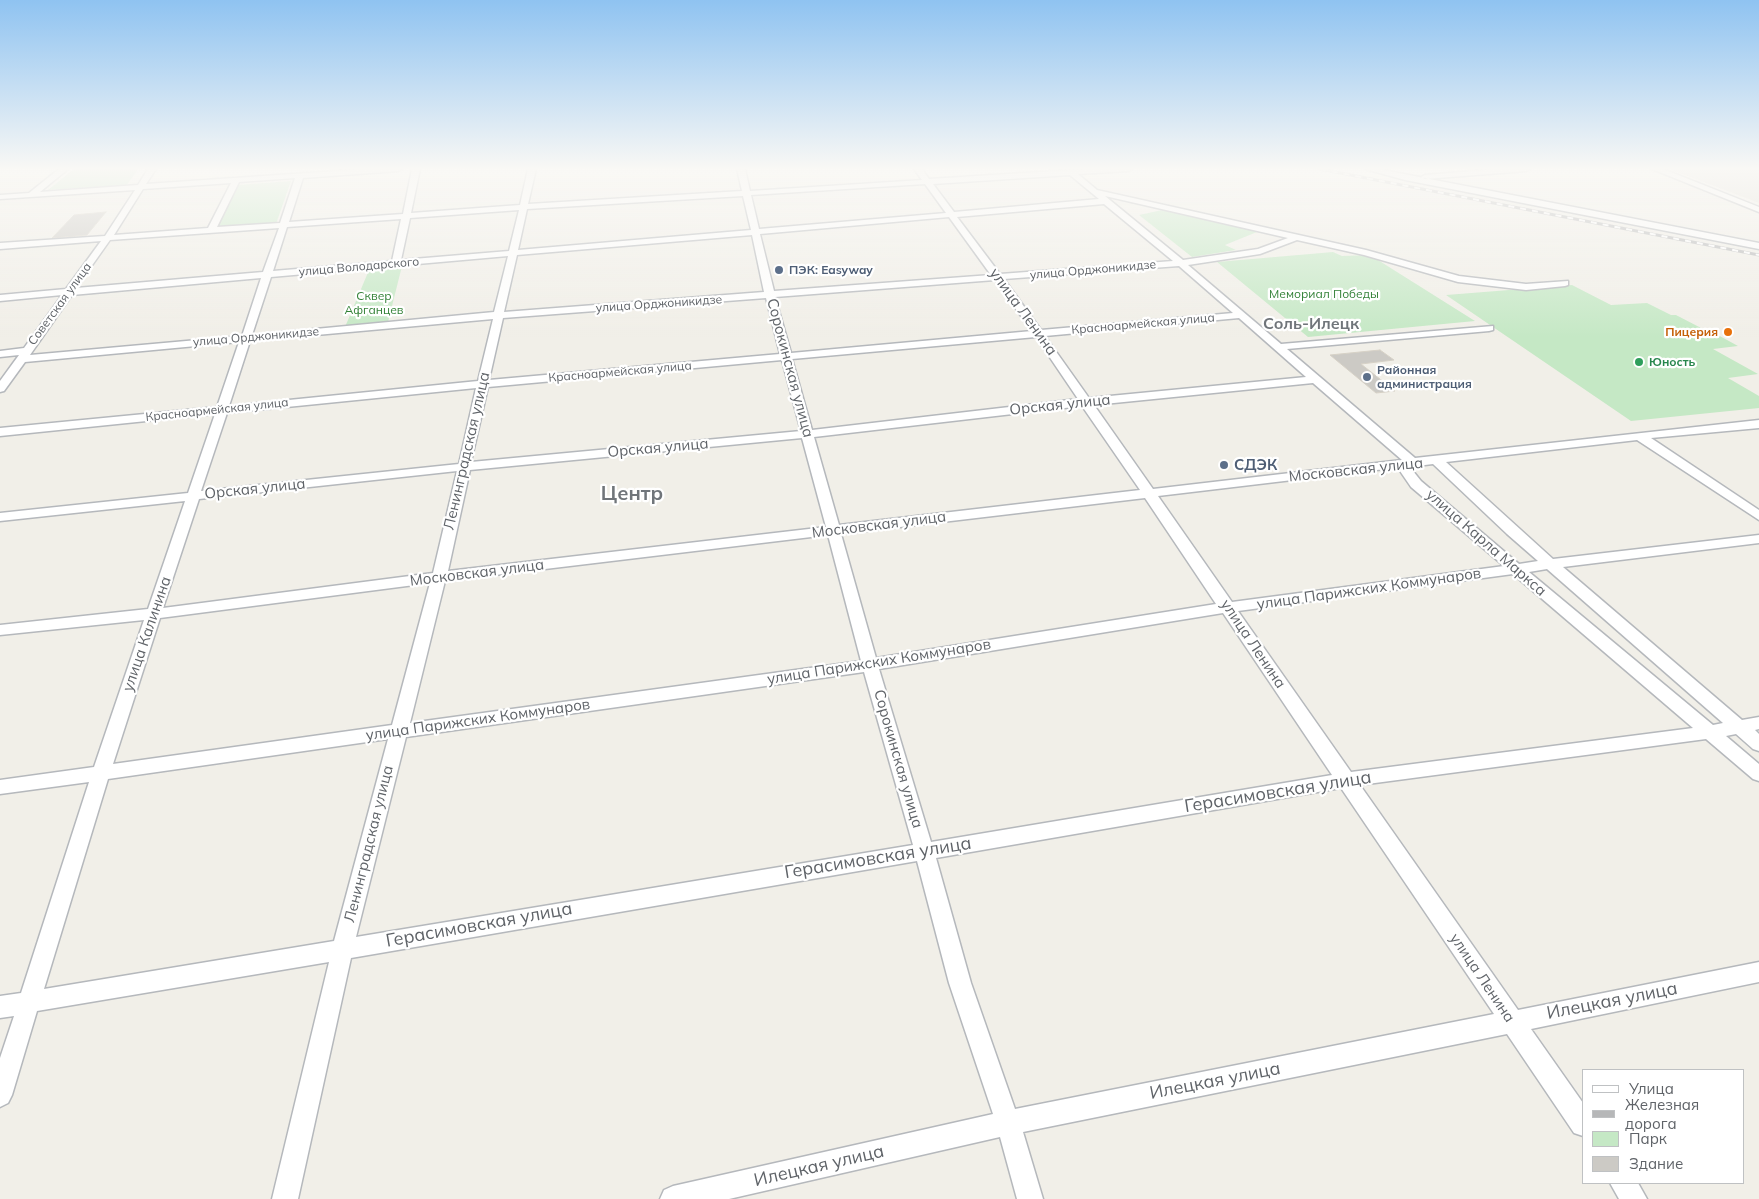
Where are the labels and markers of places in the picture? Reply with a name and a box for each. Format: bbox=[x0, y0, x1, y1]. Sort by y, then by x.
place label: ПЭК: Easyway bbox=[789, 263, 873, 277]
marker: ПЭК: Easyway bbox=[773, 264, 785, 276]
place label: Пицерия bbox=[1665, 325, 1718, 339]
marker: Пицерия bbox=[1722, 326, 1734, 338]
place label: Юность bbox=[1649, 355, 1695, 369]
marker: Юность bbox=[1633, 356, 1645, 368]
place label: Районная администрация bbox=[1377, 363, 1472, 391]
marker: Районная администрация bbox=[1361, 371, 1373, 383]
place label: СДЭК bbox=[1234, 456, 1277, 474]
marker: СДЭК bbox=[1218, 459, 1230, 471]

